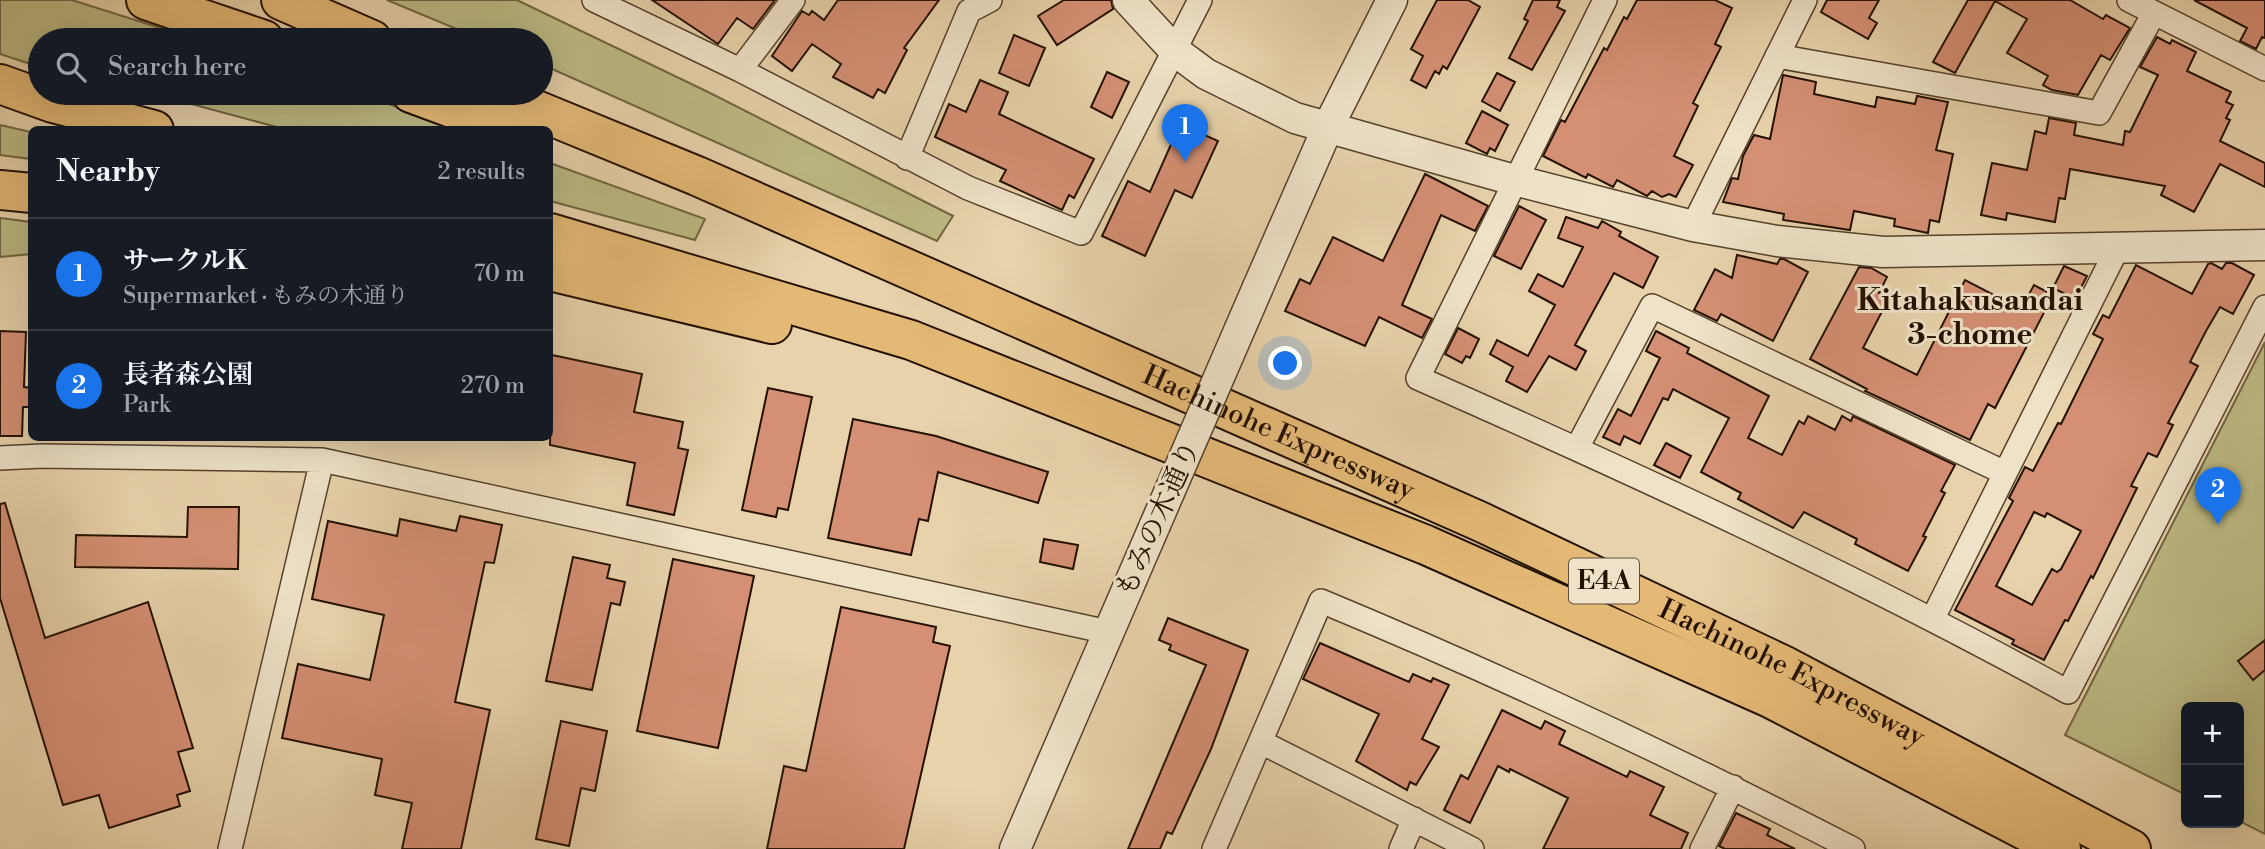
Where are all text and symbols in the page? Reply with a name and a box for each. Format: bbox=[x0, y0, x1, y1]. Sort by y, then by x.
search box bbox=[28, 28, 553, 105]
icon: search bbox=[52, 48, 90, 86]
text: Search here bbox=[108, 51, 247, 83]
pin: 1 bbox=[1162, 104, 1208, 162]
text: Nearby bbox=[56, 153, 160, 191]
text: 2 results bbox=[438, 158, 525, 186]
text: サークルK bbox=[123, 245, 247, 277]
text: 1 bbox=[73, 260, 85, 288]
text: 70 m bbox=[474, 260, 525, 288]
text: Supermarket · もみの木通り bbox=[123, 282, 409, 310]
district label: Kitahakusandai 3-chome bbox=[1857, 282, 2083, 354]
your location bbox=[1268, 346, 1302, 380]
street label: Hachinohe Expressway bbox=[1137, 357, 1420, 508]
text: 長者森公園 bbox=[123, 359, 253, 391]
text: 2 bbox=[72, 372, 86, 400]
text: 270 m bbox=[461, 372, 525, 400]
text: Park bbox=[123, 391, 171, 419]
street label: もみの木通り bbox=[1108, 435, 1208, 603]
pin: 2 bbox=[2195, 467, 2241, 525]
road number: E4A bbox=[1569, 558, 1639, 604]
street label: Hachinohe Expressway bbox=[1653, 591, 1931, 755]
map controls bbox=[2181, 702, 2244, 828]
button: + bbox=[2181, 702, 2244, 765]
button: − bbox=[2181, 765, 2244, 828]

